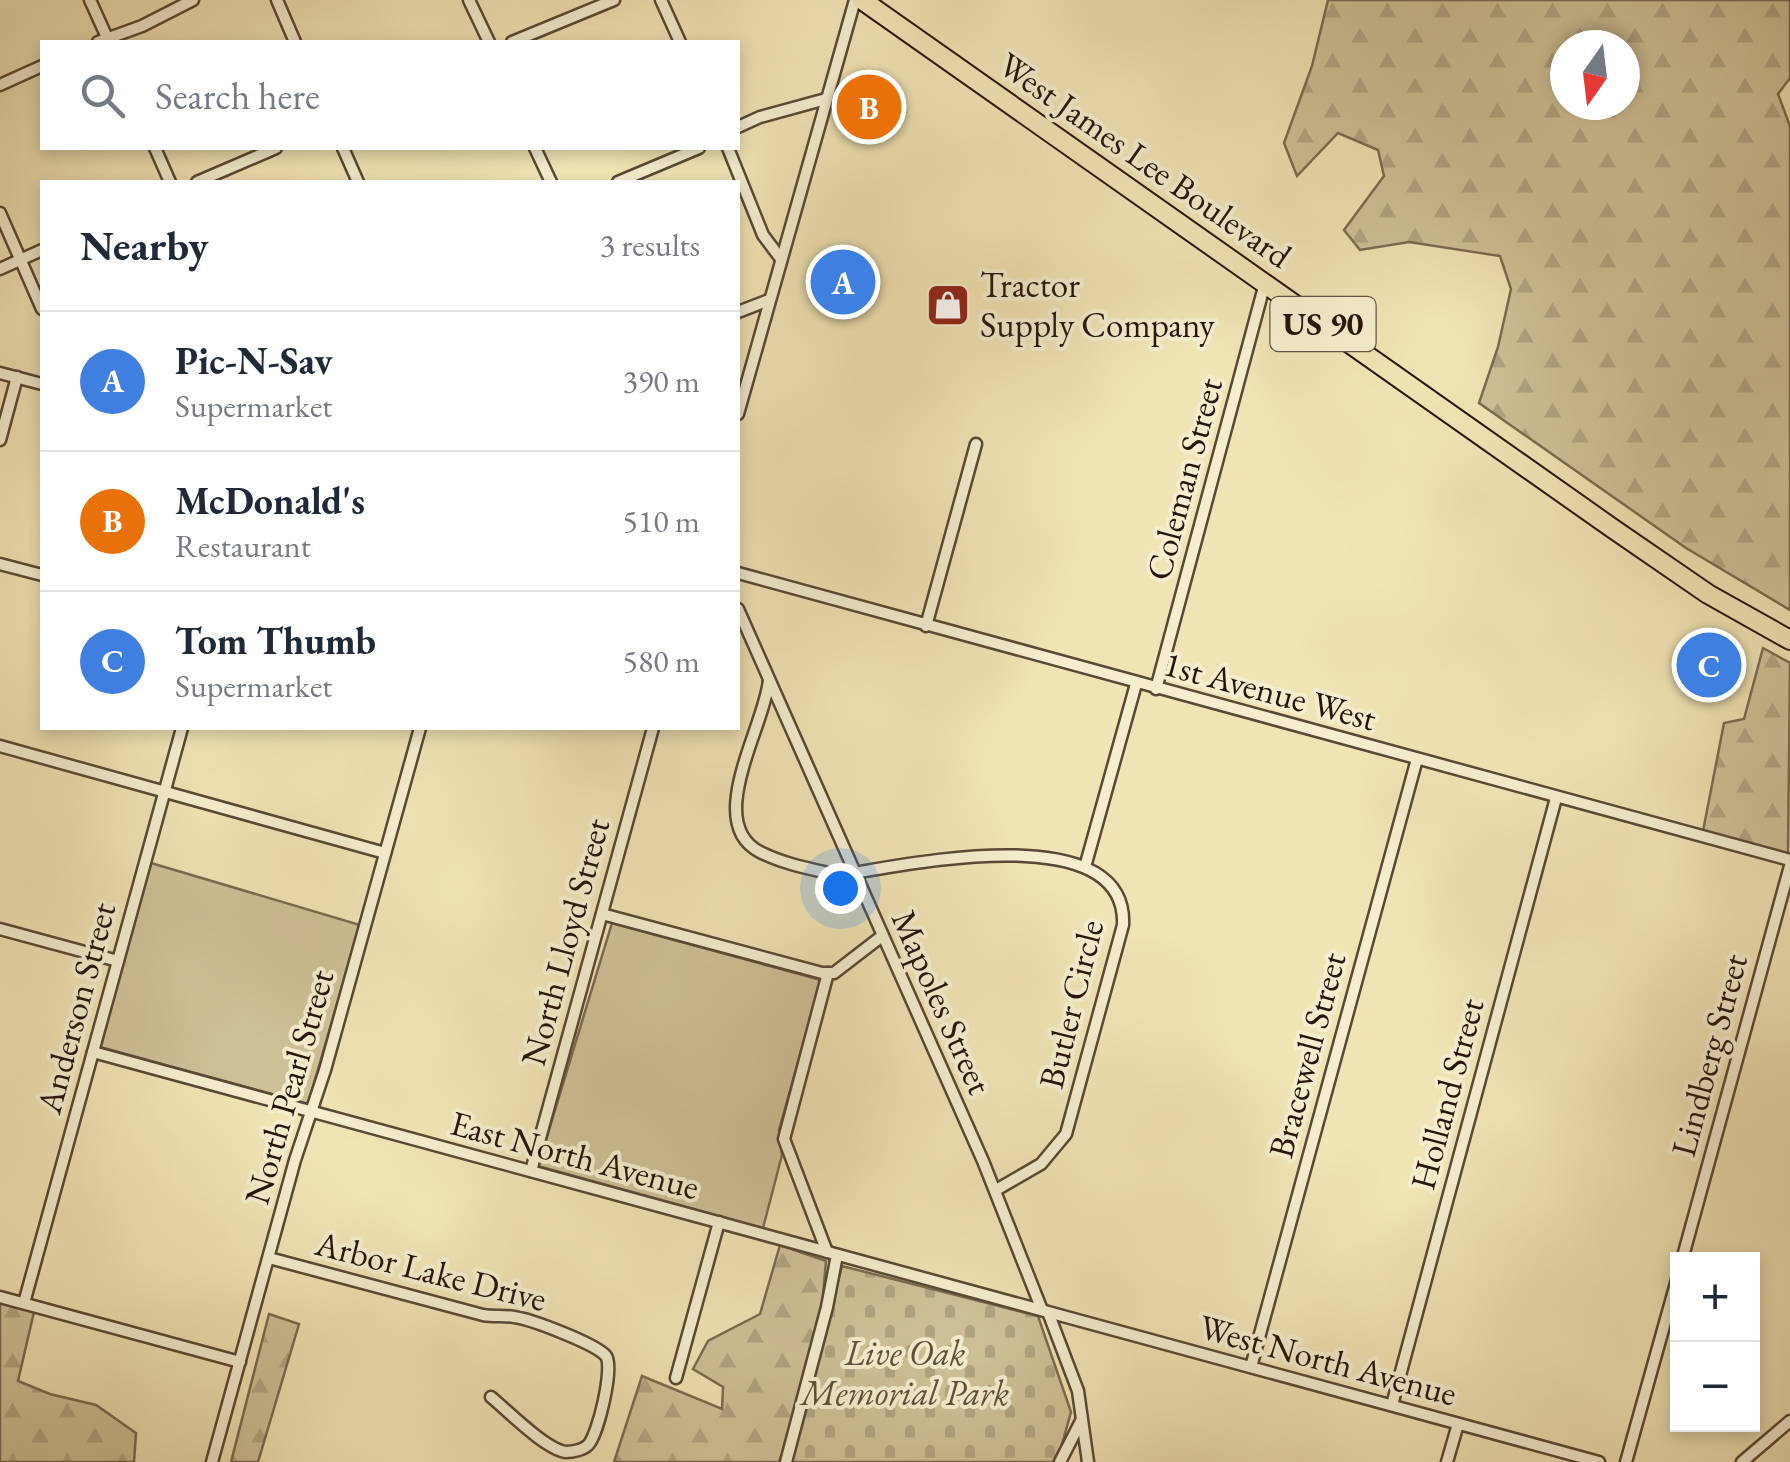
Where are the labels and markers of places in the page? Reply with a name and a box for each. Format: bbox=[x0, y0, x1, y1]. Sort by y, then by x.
pin: B bbox=[836, 70, 902, 144]
pin: A bbox=[810, 244, 876, 320]
place label: Tractor Supply Company bbox=[980, 262, 1215, 347]
shop icon: Tractor Supply Company bbox=[925, 282, 971, 328]
pin: C bbox=[1676, 628, 1742, 702]

